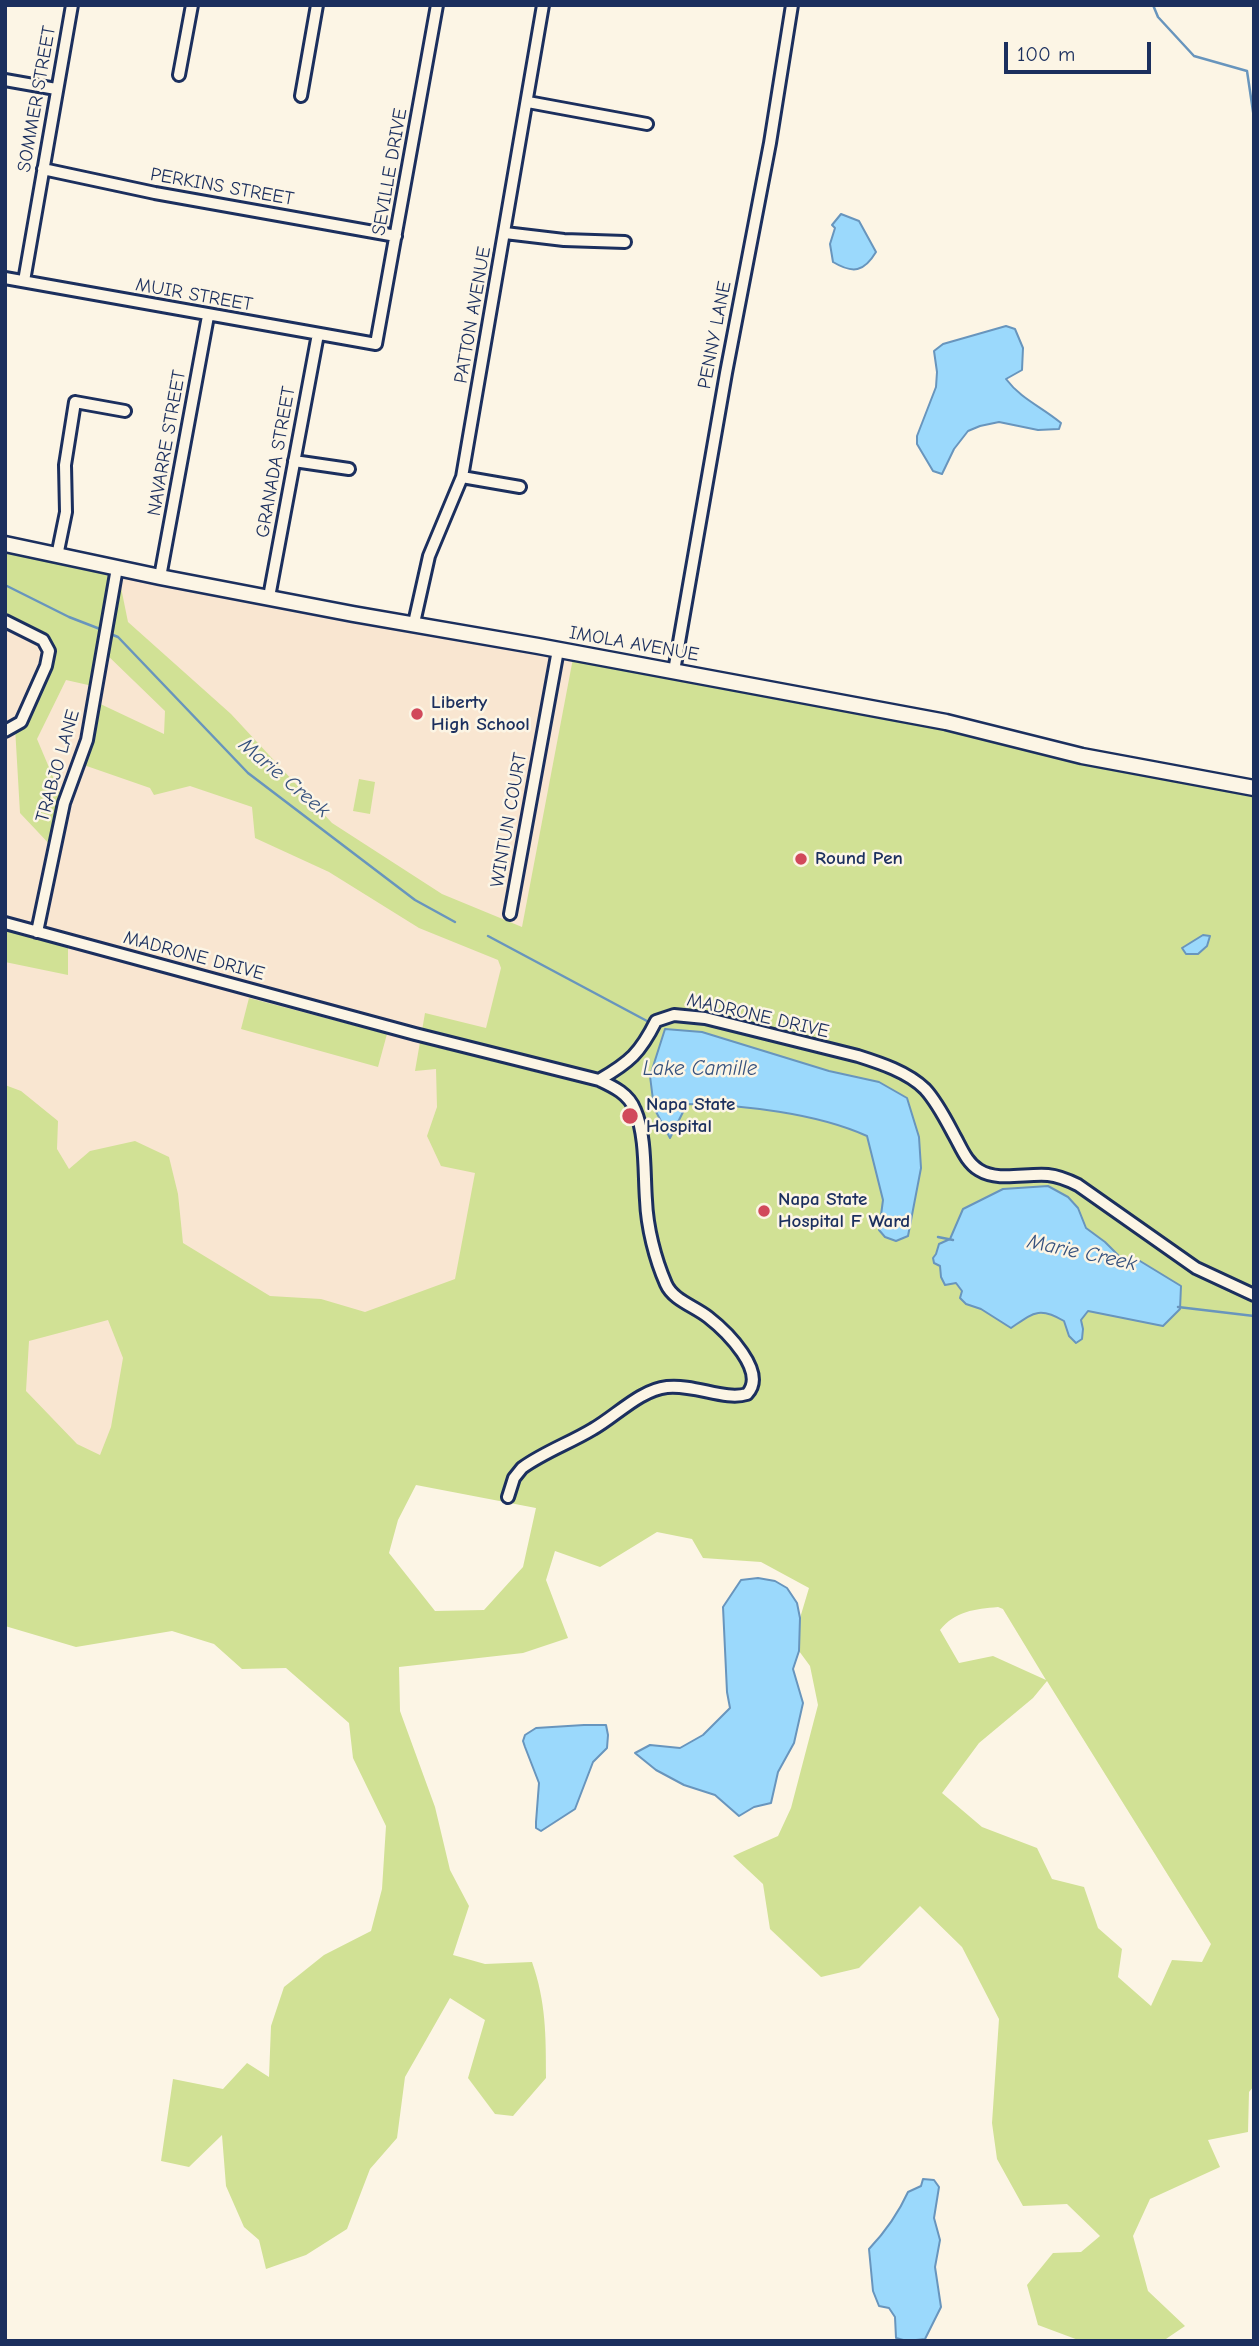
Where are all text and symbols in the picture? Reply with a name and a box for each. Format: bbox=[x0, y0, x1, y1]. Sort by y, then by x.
street label: SOMMER STREET bbox=[13, 24, 61, 174]
scale bar bbox=[1007, 28, 1154, 72]
text: 100 m bbox=[1017, 42, 1075, 66]
street label: SEVILLE DRIVE bbox=[368, 107, 412, 237]
street label: PERKINS STREET bbox=[148, 163, 296, 211]
street label: PATTON AVENUE bbox=[450, 245, 496, 385]
street label: MUIR STREET bbox=[134, 273, 254, 317]
street label: PENNY LANE bbox=[693, 279, 737, 391]
street label: NAVARRE STREET bbox=[143, 368, 191, 518]
street label: GRANADA STREET bbox=[251, 384, 301, 540]
street label: IMOLA AVENUE bbox=[567, 621, 701, 667]
place label: Liberty High School bbox=[431, 692, 530, 736]
marker: Liberty High School bbox=[409, 706, 425, 722]
street label: TRABJO LANE bbox=[31, 707, 85, 825]
water label: Marie Creek bbox=[233, 733, 335, 823]
street label: WINTUN COURT bbox=[486, 751, 532, 889]
place label: Round Pen bbox=[815, 848, 903, 870]
marker: Round Pen bbox=[793, 851, 809, 867]
street label: MADRONE DRIVE bbox=[121, 926, 267, 986]
street label: MADRONE DRIVE bbox=[685, 989, 831, 1043]
water label: Lake Camille bbox=[643, 1056, 757, 1082]
place label: Napa State Hospital bbox=[646, 1094, 735, 1138]
marker: Napa State Hospital bbox=[620, 1106, 640, 1126]
place label: Napa State Hospital F Ward bbox=[778, 1189, 910, 1233]
marker: Napa State Hospital F Ward bbox=[756, 1203, 772, 1219]
water label: Marie Creek bbox=[1025, 1229, 1139, 1277]

